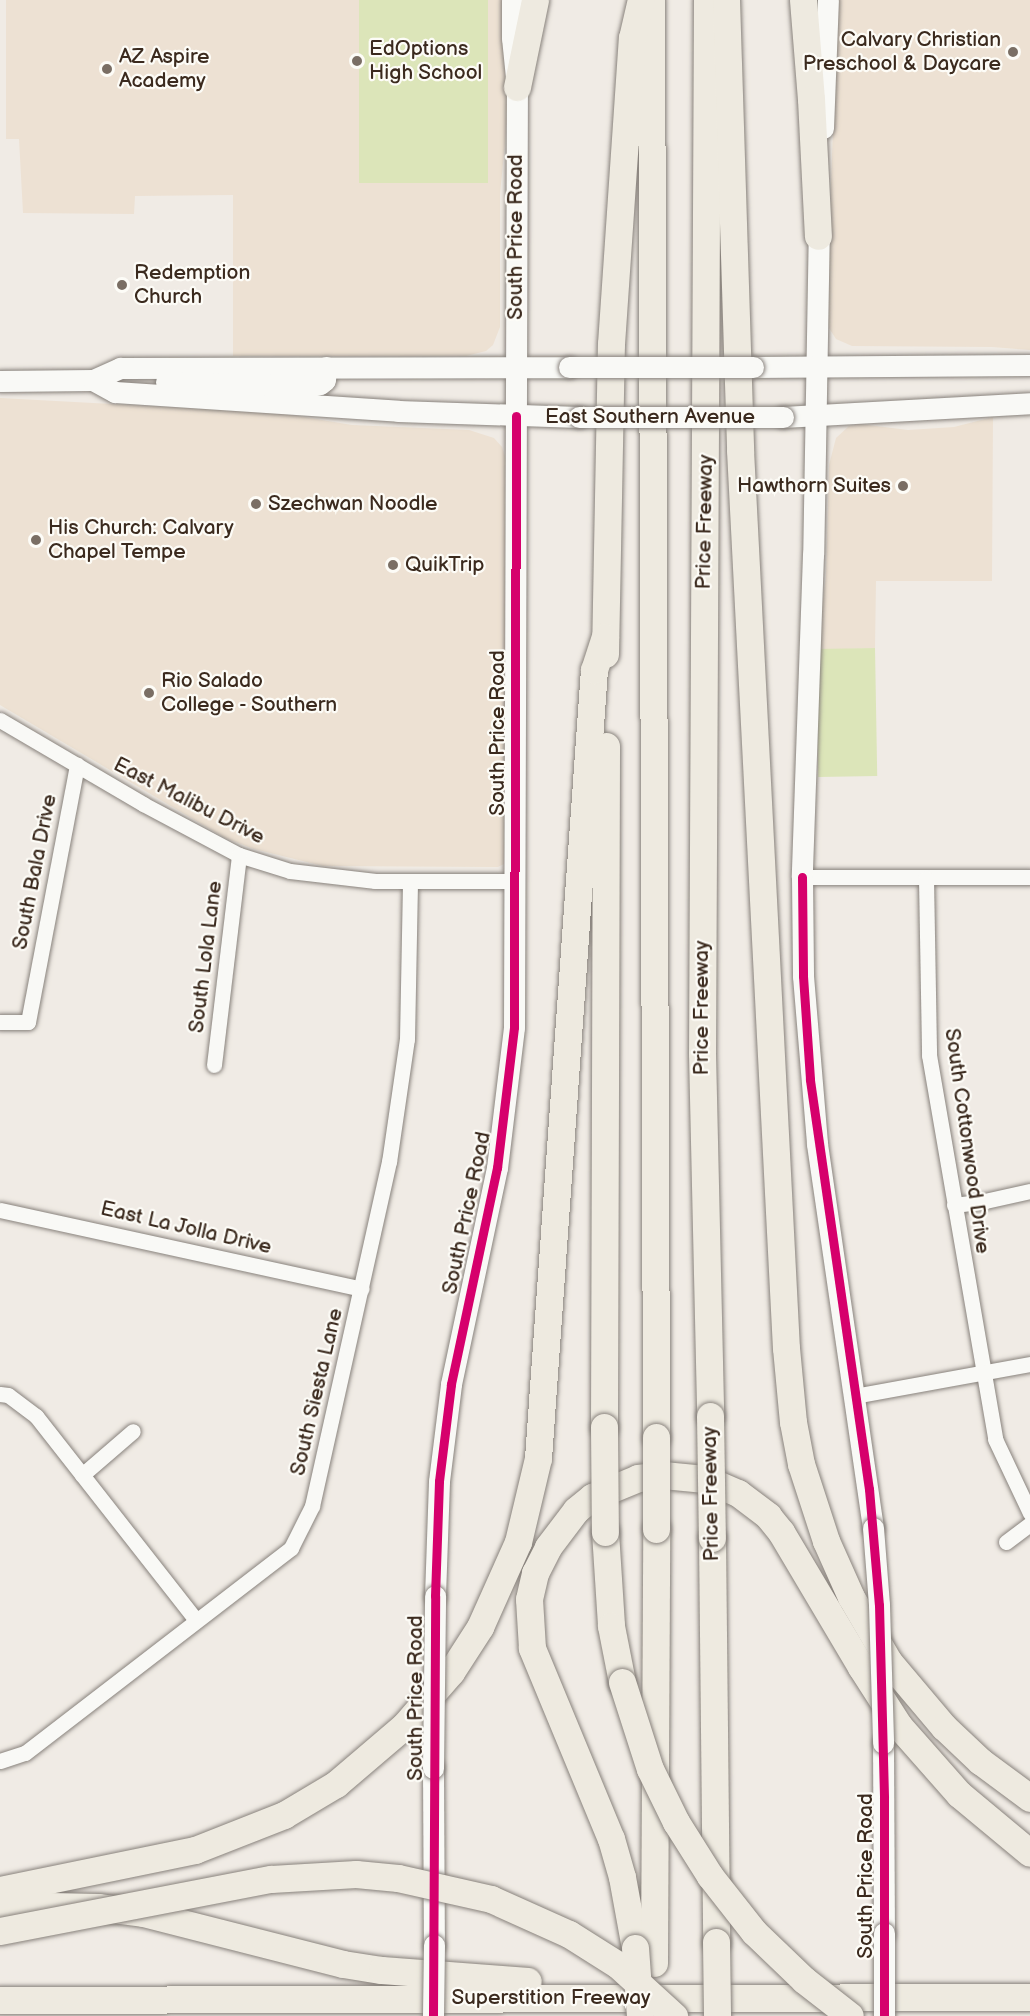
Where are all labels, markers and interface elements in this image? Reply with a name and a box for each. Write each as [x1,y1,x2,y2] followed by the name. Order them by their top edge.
[803,27,1001,77] place label: Calvary Christian Preschool & Daycare
[369,36,483,86] place label: EdOptions High School
[119,44,210,94] place label: AZ Aspire Academy
[1006,45,1020,59] marker: Calvary Christian Preschool & Daycare
[350,54,364,68] marker: EdOptions High School
[100,62,114,76] marker: AZ Aspire Academy
[503,154,529,320] street label: South Price Road
[134,260,250,310] place label: Redemption Church
[115,278,129,292] marker: Redemption Church
[545,404,755,430] street label: East Southern Avenue
[691,454,719,590] street label: Price Freeway
[736,473,891,499] place label: Hawthorn Suites
[896,479,910,493] marker: Hawthorn Suites
[268,491,438,517] place label: Szechwan Noodle
[249,497,263,511] marker: Szechwan Noodle
[48,515,234,565] place label: His Church: Calvary Chapel Tempe
[29,533,43,547] marker: His Church: Calvary Chapel Tempe
[405,552,484,578] place label: QuikTrip
[386,558,400,572] marker: QuikTrip
[485,650,511,816] street label: South Price Road
[161,668,339,718] place label: Rio Salado College - Southern
[142,686,156,700] marker: Rio Salado College - Southern
[109,752,269,850] street label: East Malibu Drive
[8,792,62,952] street label: South Bala Drive
[184,880,228,1034] street label: South Lola Lane
[689,941,715,1075] street label: Price Freeway
[939,1027,995,1255] street label: South Cottonwood Drive
[437,1129,497,1297] street label: South Price Road
[97,1196,275,1260] street label: East La Jolla Drive
[285,1306,349,1478] street label: South Siesta Lane
[697,1426,725,1562] street label: Price Freeway
[403,1615,429,1781] street label: South Price Road
[853,1793,879,1959] street label: South Price Road
[451,1985,651,2011] street label: Superstition Freeway

